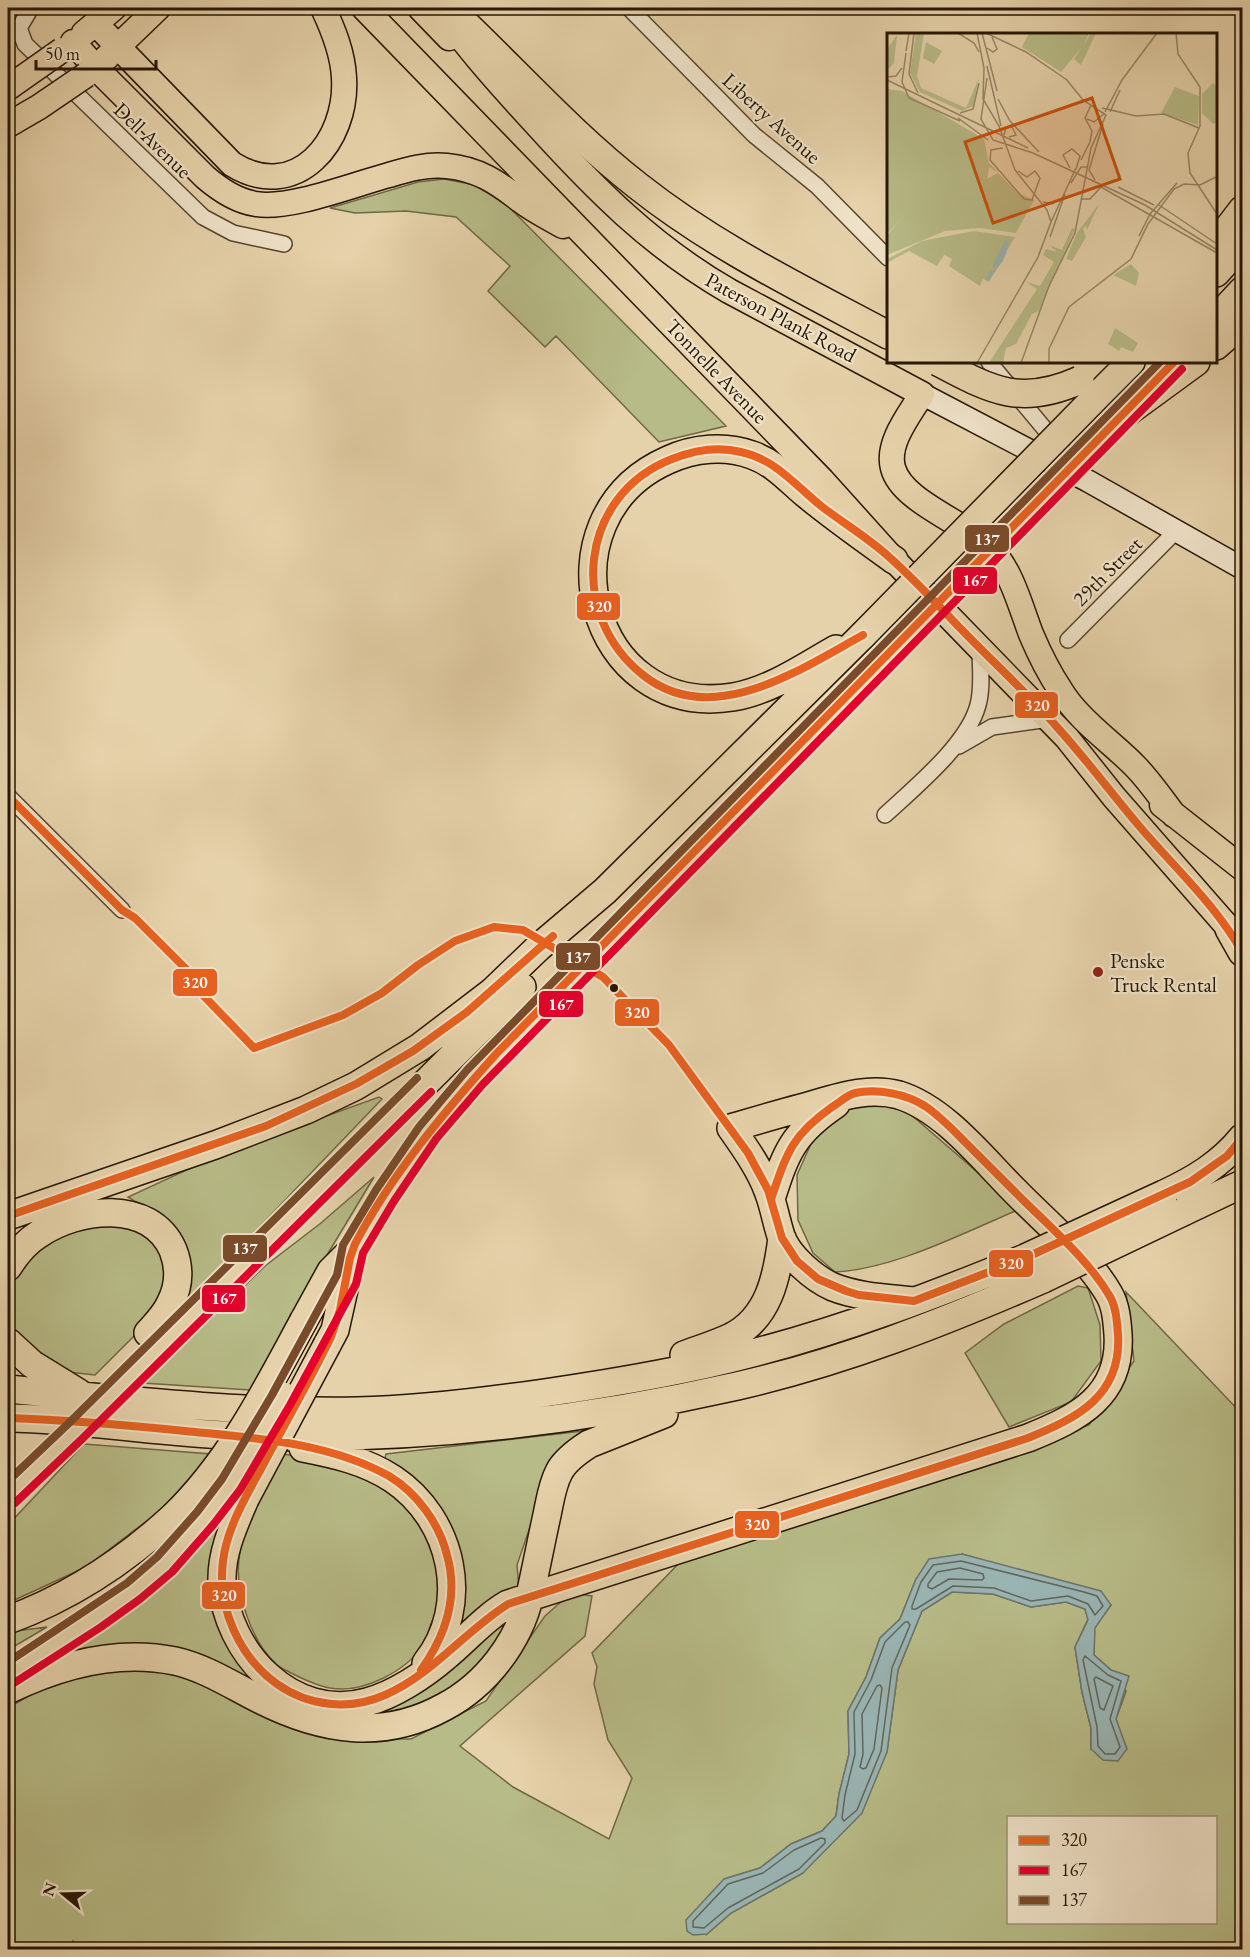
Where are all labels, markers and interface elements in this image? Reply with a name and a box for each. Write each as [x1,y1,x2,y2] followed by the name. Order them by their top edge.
[36,33,156,71] scale bar
[887,33,1217,363] inset map
[45,42,80,65] text: 50 m
[717,67,827,169] street label: Liberty Avenue
[108,96,198,184] street label: Dell Avenue
[701,266,862,368] street label: Paterson Plank Road
[660,313,774,429] street label: Tonnelle Avenue
[964,524,1010,553] line badge: 137
[974,529,1000,550] text: 137
[1066,530,1148,612] street label: 29th Street
[952,566,998,595] line badge: 167
[962,570,988,591] text: 167
[576,592,621,621] line badge: 320
[586,596,612,617] text: 320
[1014,691,1059,719] line badge: 320
[1024,695,1050,716] text: 320
[555,942,601,971] line badge: 137
[565,947,591,968] text: 137
[1110,947,1217,998] place label: Penske Truck Rental
[1091,965,1105,979] marker: Penske Truck Rental
[172,968,218,997] line badge: 320
[182,972,208,993] text: 320
[608,982,620,994] unlabelled marker
[538,990,584,1018] line badge: 167
[548,994,574,1015] text: 167
[614,998,660,1027] line badge: 320
[624,1002,650,1023] text: 320
[222,1234,268,1263] line badge: 137
[232,1238,258,1259] text: 137
[988,1249,1034,1278] line badge: 320
[998,1253,1024,1274] text: 320
[201,1284,246,1313] line badge: 167
[211,1288,237,1309] text: 167
[734,1510,780,1539] line badge: 320
[744,1514,770,1535] text: 320
[201,1581,246,1610] line badge: 320
[211,1585,237,1606] text: 320
[1007,1816,1217,1924] legend
[1061,1828,1087,1851] text: 320
[1061,1858,1087,1881] text: 167
[33,1864,93,1924] north arrow
[37,1880,61,1899] text: N
[1061,1888,1087,1911] text: 137

